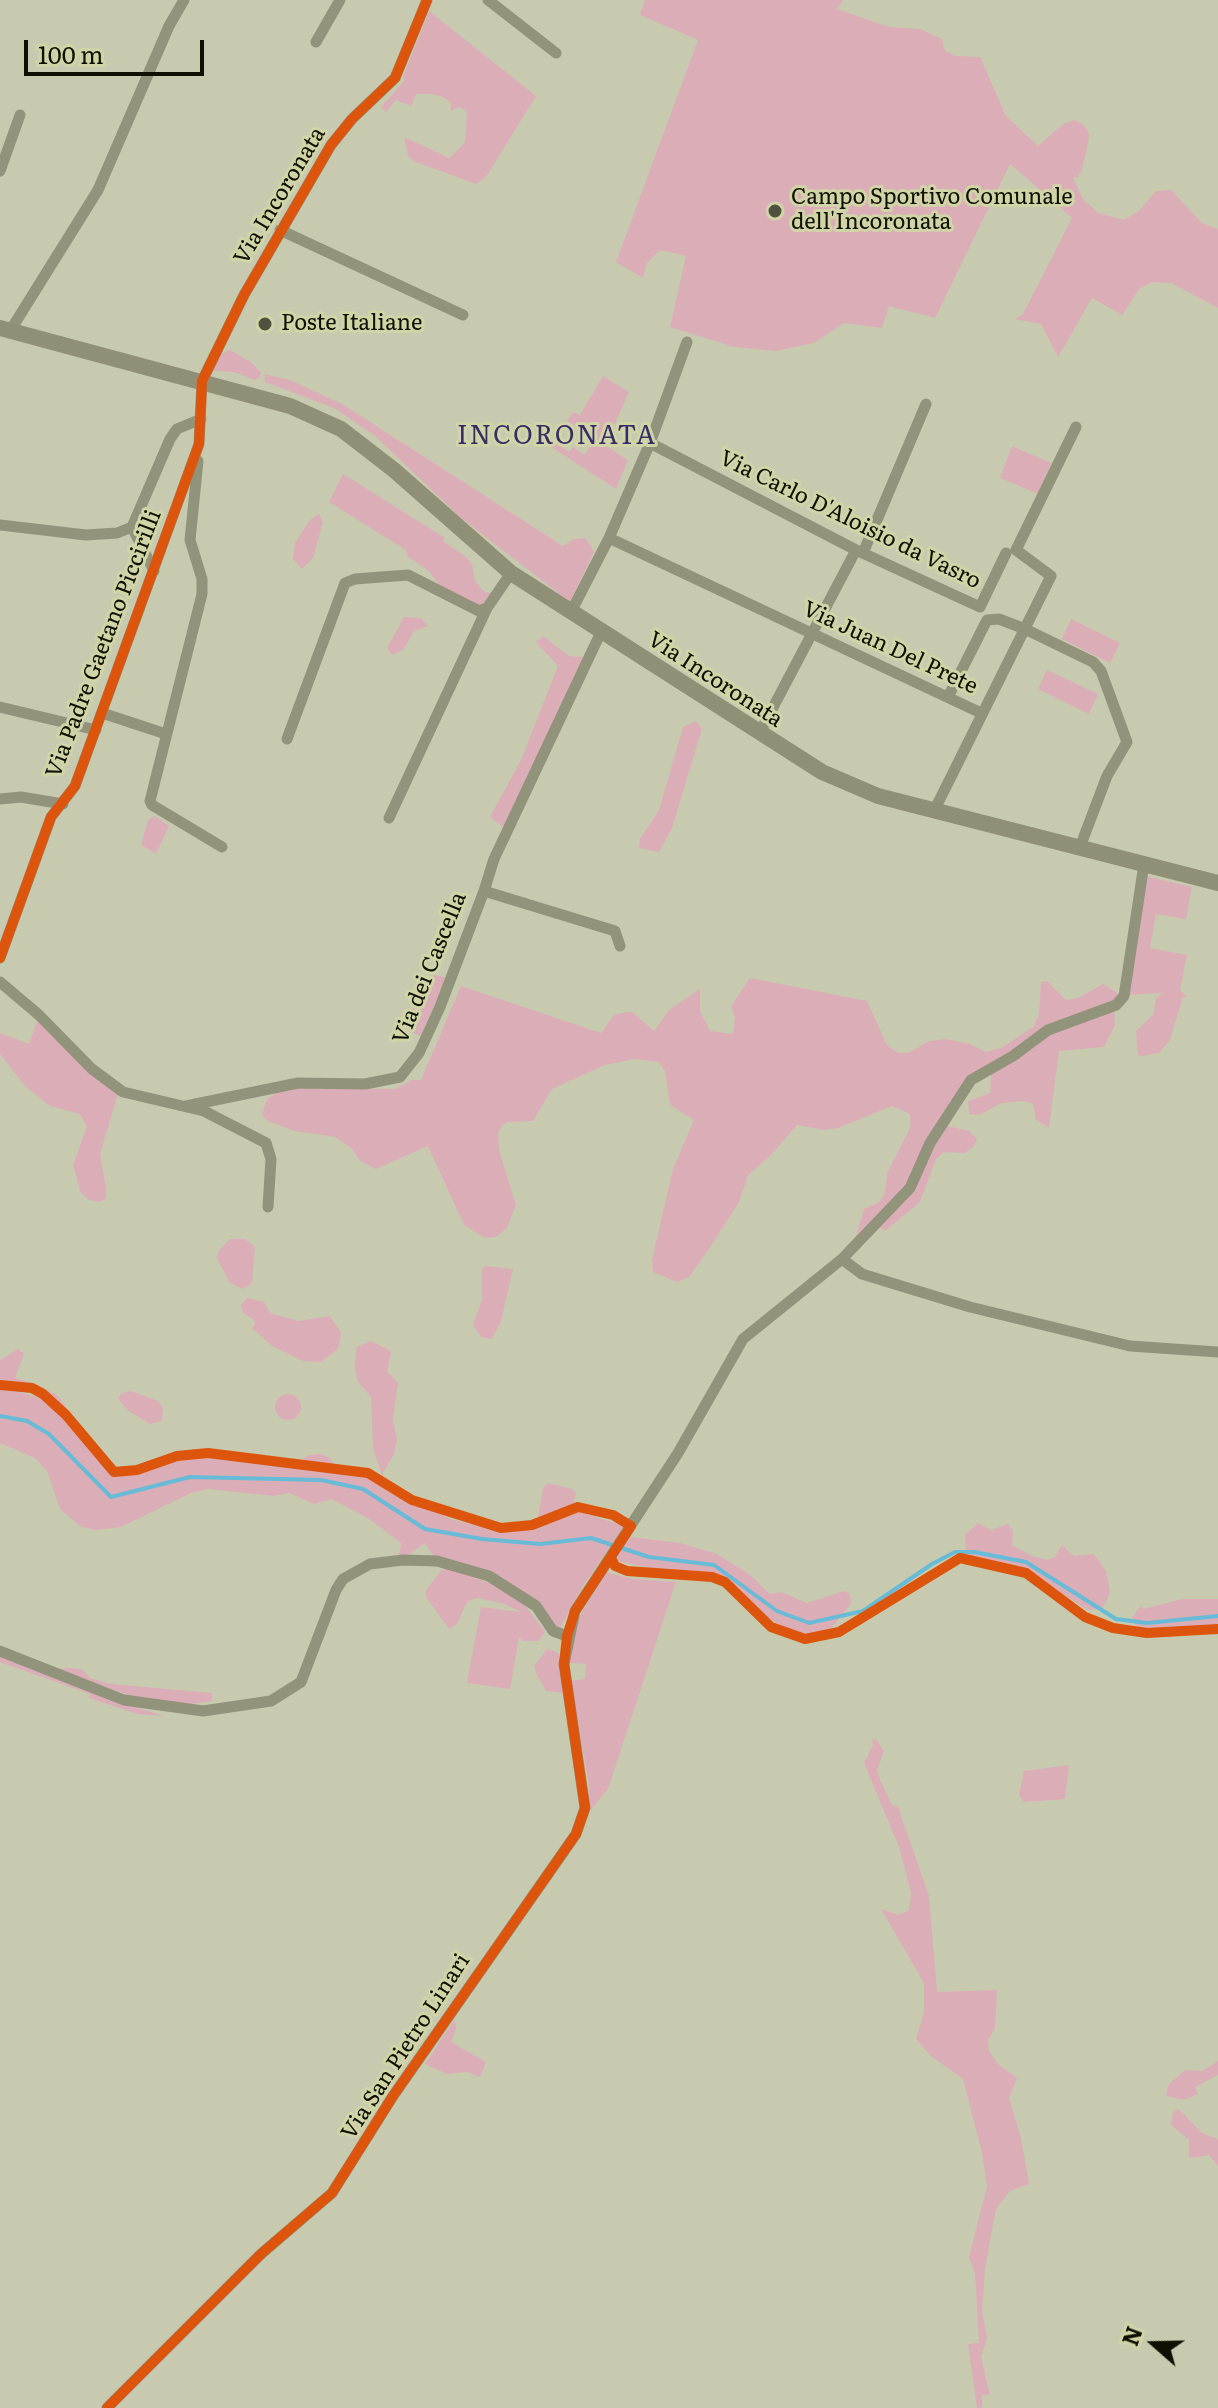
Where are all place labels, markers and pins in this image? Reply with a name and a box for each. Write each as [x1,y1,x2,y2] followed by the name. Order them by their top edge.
[791,185,1073,236] place label: Campo Sportivo Comunale dell'Incoronata
[766,202,784,220] marker: Campo Sportivo Comunale dell'Incoronata
[281,311,422,337] place label: Poste Italiane
[256,315,274,333] marker: Poste Italiane

